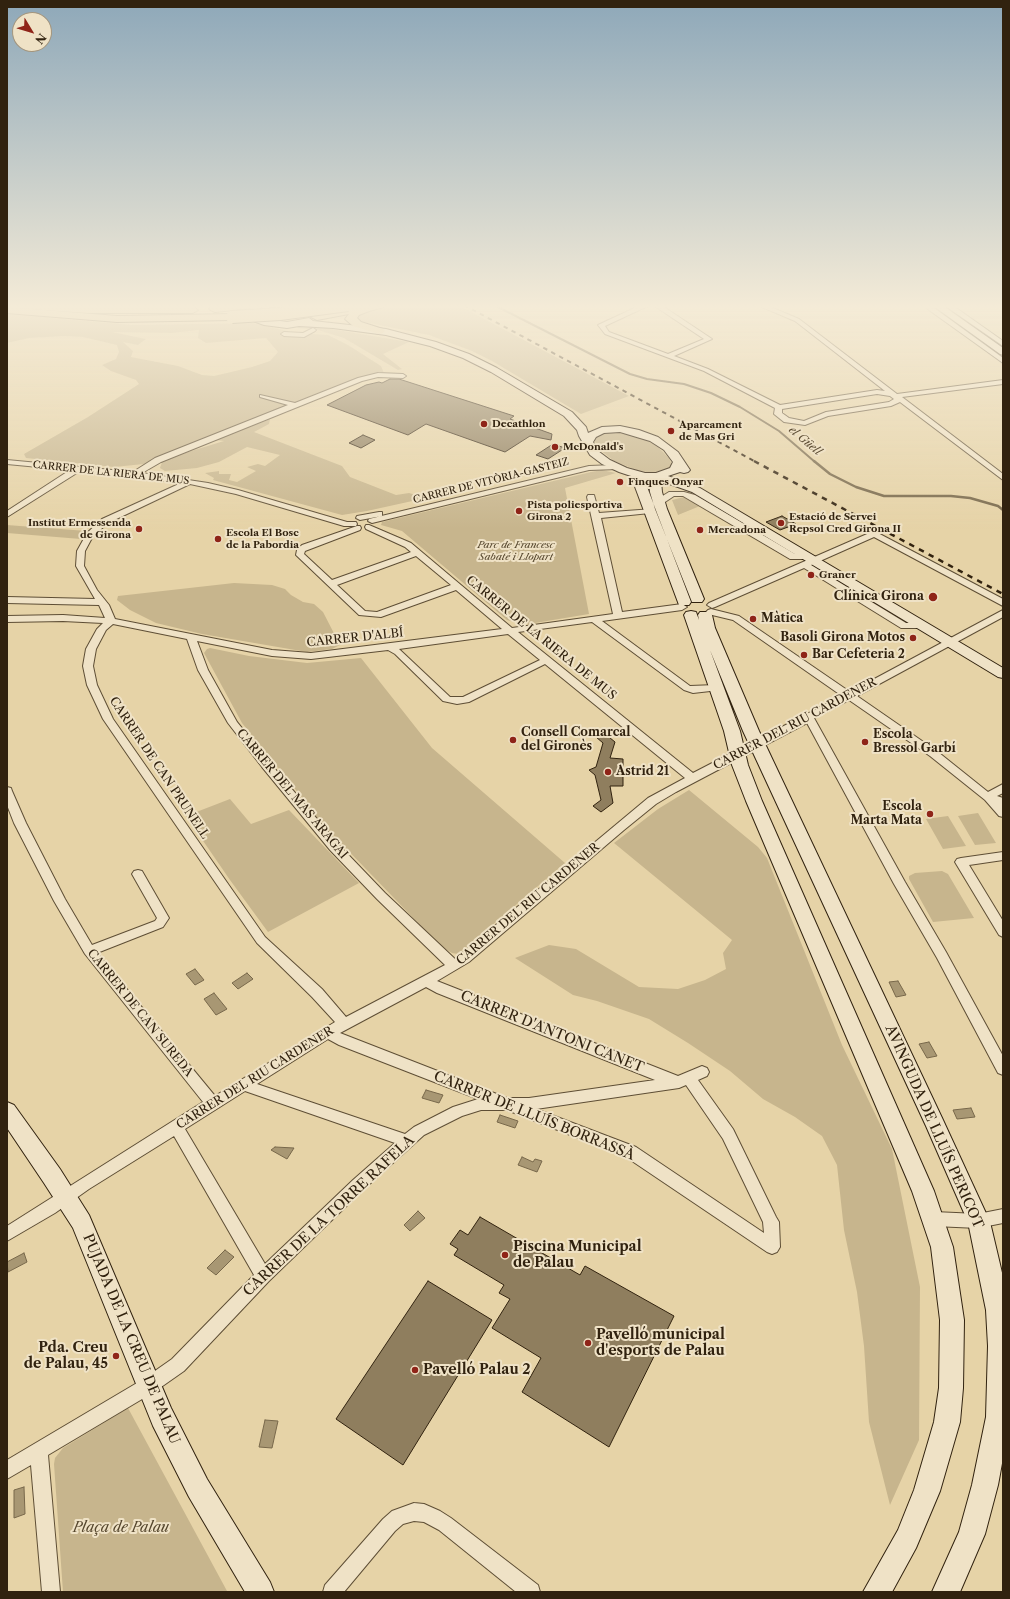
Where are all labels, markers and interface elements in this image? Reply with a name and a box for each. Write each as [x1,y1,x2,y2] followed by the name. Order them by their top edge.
[12,12,52,52] north arrow
[32,31,49,47] text: N
[492,418,546,430] place label: Decathlon
[479,419,489,429] marker: Decathlon
[679,419,742,442] place label: Aparcament de Mas Gri
[786,424,824,458] water label: el Güell
[666,426,676,436] marker: Aparcament de Mas Gri
[563,441,623,453] place label: McDonald's
[550,442,560,452] marker: McDonald's
[412,456,570,506] street label: CARRER DE VITÒRIA-GASTEIZ
[32,459,190,487] street label: CARRER DE LA RIERA DE MUS
[628,476,703,488] place label: Finques Onyar
[615,477,625,487] marker: Finques Onyar
[527,499,622,522] place label: Pista poliesportiva Girona 2
[514,506,524,516] marker: Pista poliesportiva Girona 2
[789,511,901,534] place label: Estació de Servei Repsol Cred Girona II
[28,517,131,540] place label: Institut Ermessenda de Girona
[776,518,786,528] marker: Estació de Servei Repsol Cred Girona II
[134,524,144,534] marker: Institut Ermessenda de Girona
[708,524,766,536] place label: Mercadona
[695,525,705,535] marker: Mercadona
[226,527,299,550] place label: Escola El Bosc de la Pabordia
[213,534,223,544] marker: Escola El Bosc de la Pabordia
[477,539,555,562] park label: Parc de Francesc Sabaté i Llopart
[819,569,856,581] place label: Graner
[806,570,816,580] marker: Graner
[463,573,619,703] street label: CARRER DE LA RIERA DE MUS
[834,590,924,604] place label: Clínica Girona
[927,591,939,603] marker: Clínica Girona
[761,612,803,626] place label: Màtica
[748,614,758,624] marker: Màtica
[306,626,404,650] street label: CARRER D'ALBÍ
[780,631,905,645] place label: Basoli Girona Motos
[908,633,918,643] marker: Basoli Girona Motos
[812,648,905,662] place label: Bar Cefeteria 2
[799,650,809,660] marker: Bar Cefeteria 2
[711,675,879,773] street label: CARRER DEL RIU CARDENER
[106,694,212,842] street label: CARRER DE CAN PRUNELL
[233,726,351,862] street label: CARRER DEL MAS ARAGAI
[521,726,630,754] place label: Consell Comarcal del Gironès
[873,728,956,756] place label: Escola Bressol Garbí
[508,735,518,745] marker: Consell Comarcal del Gironès
[860,737,870,747] marker: Escola Bressol Garbí
[616,765,669,779] place label: Astrid 21
[603,767,613,777] marker: Astrid 21
[850,800,922,828] place label: Escola Marta Mata
[925,809,935,819] marker: Escola Marta Mata
[454,840,602,968] street label: CARRER DEL RIU CARDENER
[84,946,196,1080] street label: CARRER DE CAN SUREDA
[458,987,646,1077] street label: CARRER D'ANTONI CANET
[881,1023,987,1231] street label: AVINGUDA DE LLUÍS PERICOT
[174,1024,336,1132] street label: CARRER DEL RIU CARDENER
[431,1068,637,1164] street label: CARRER DE LLUÍS BORRASSÀ
[240,1132,418,1300] street label: CARRER DE LA TORRE RAFELA
[79,1231,183,1447] street label: PUJADA DE LA CREU DE PALAU
[513,1239,642,1272] place label: Piscina Municipal de Palau
[500,1250,510,1260] marker: Piscina Municipal de Palau
[596,1327,725,1360] place label: Pavelló municipal d'esports de Palau
[583,1338,593,1348] marker: Pavelló municipal d'esports de Palau
[24,1340,108,1372] place label: Pda. Creu de Palau, 45
[111,1351,121,1361] marker: Pda. Creu de Palau, 45
[423,1362,530,1378] place label: Pavelló Palau 2
[410,1365,420,1375] marker: Pavelló Palau 2
[73,1520,169,1536] park label: Plaça de Palau

